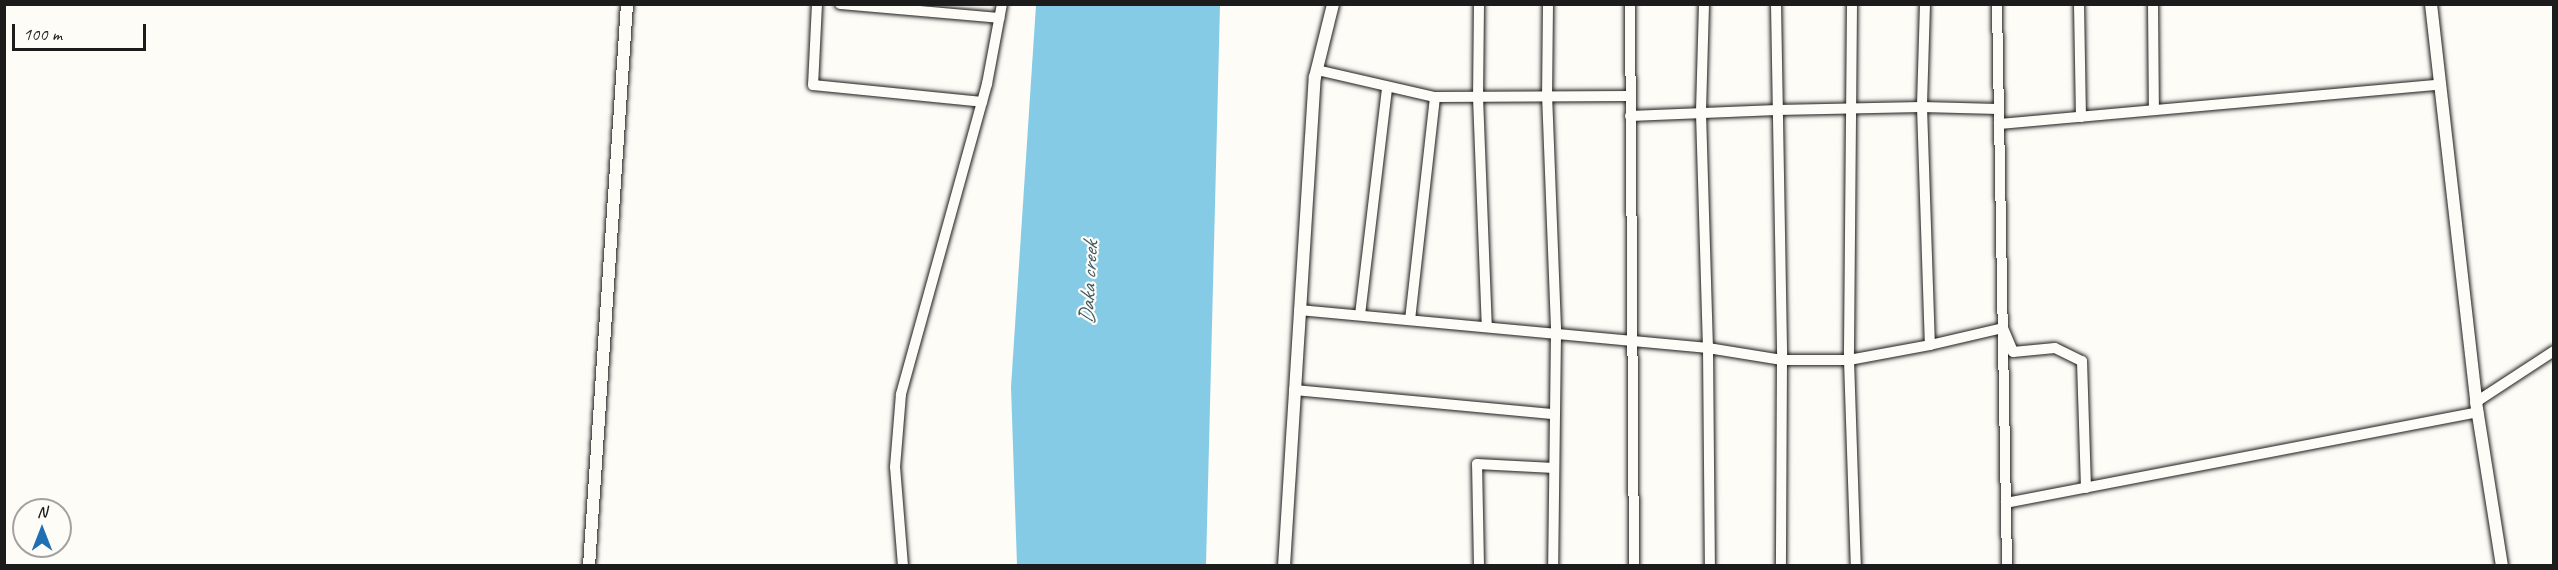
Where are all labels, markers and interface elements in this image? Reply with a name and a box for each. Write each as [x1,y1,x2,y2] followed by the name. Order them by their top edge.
[15,12,148,50] scale bar
[23,23,62,45] text: 100 m
[1074,241,1104,325] water label: Daka creek
[12,498,72,558] north arrow
[37,502,47,522] text: N

